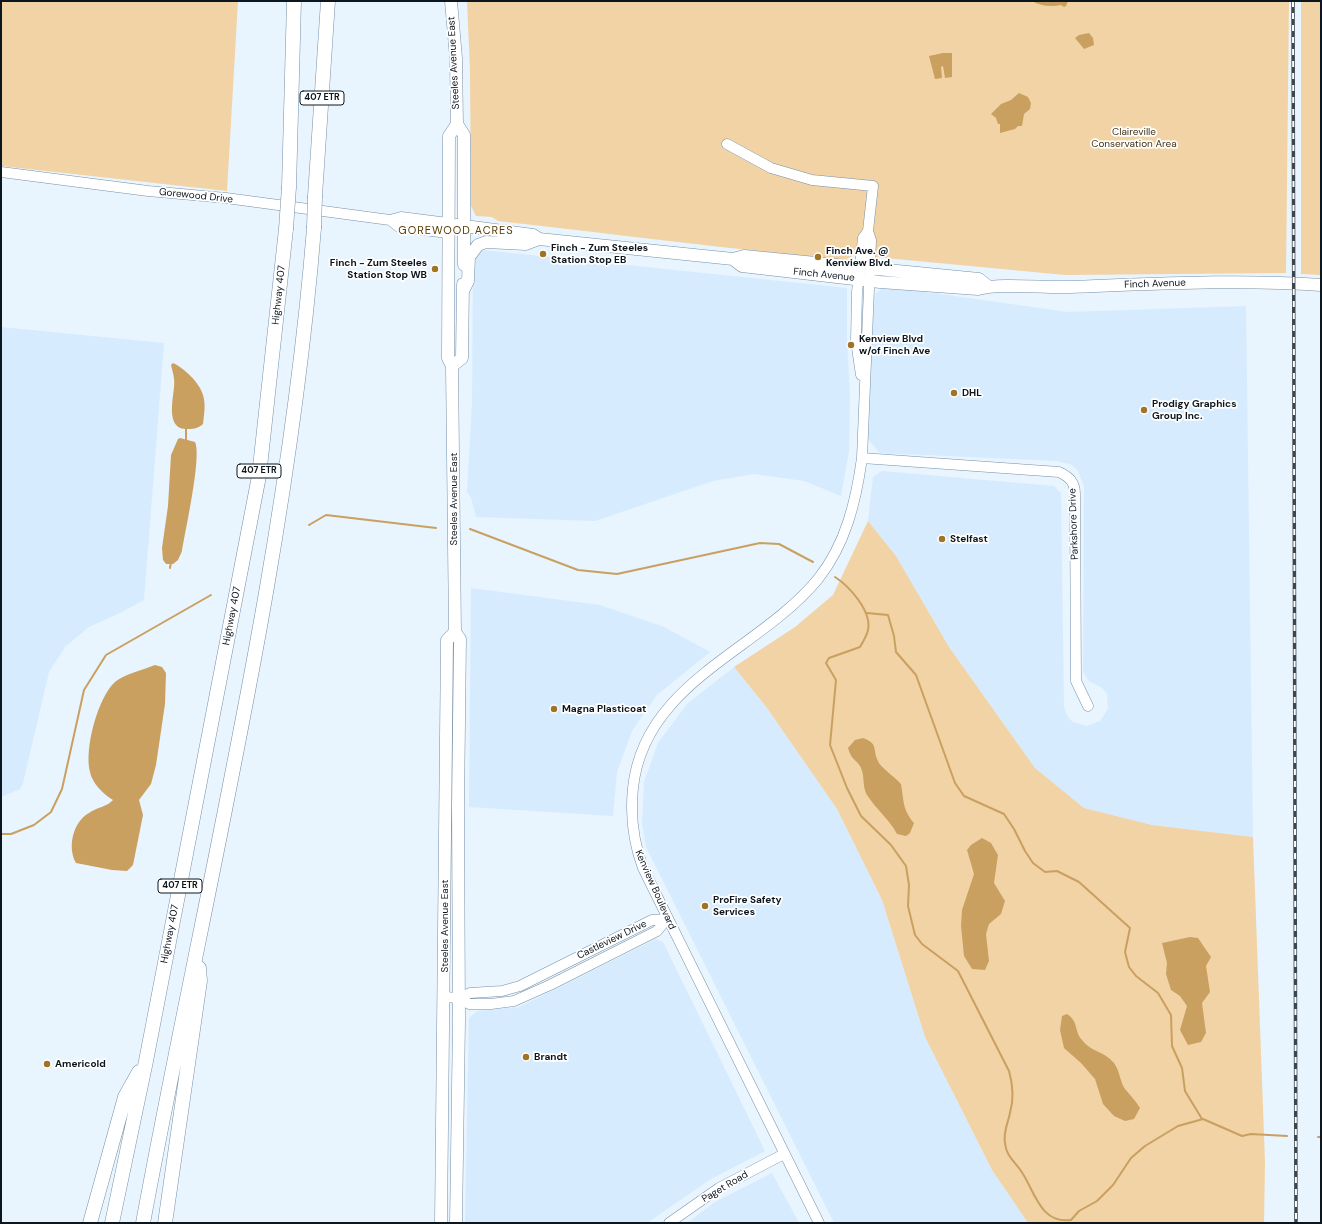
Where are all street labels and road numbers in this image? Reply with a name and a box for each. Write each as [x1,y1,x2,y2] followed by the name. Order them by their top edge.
[446,16,462,110] street label: Steeles Avenue East
[300,91,344,105] road number: 407 ETR
[158,186,234,206] street label: Gorewood Drive
[270,265,288,325] street label: Highway 407
[793,266,855,284] street label: Finch Avenue
[1124,277,1186,291] street label: Finch Avenue
[448,453,460,545] street label: Steeles Avenue East
[237,464,281,478] road number: 407 ETR
[1067,488,1081,560] street label: Parkshore Drive
[220,586,244,646] street label: Highway 407
[632,848,678,932] street label: Kenview Boulevard
[158,879,202,893] road number: 407 ETR
[439,880,451,972] street label: Steeles Avenue East
[158,904,182,964] street label: Highway 407
[575,918,649,962] street label: Castleview Drive
[700,1169,750,1205] street label: Paget Road

